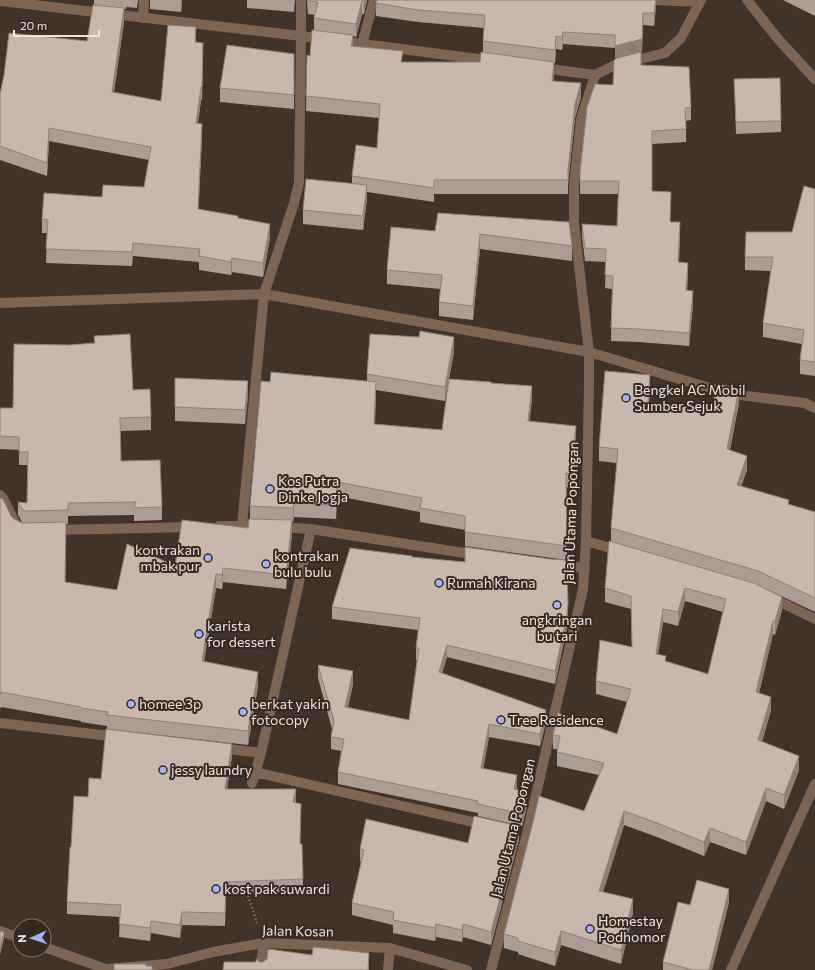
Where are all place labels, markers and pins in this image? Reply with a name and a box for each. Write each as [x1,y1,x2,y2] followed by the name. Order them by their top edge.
[634,381,746,414] place label: Bengkel AC Mobil Sumber Sejuk
[621,393,631,403] marker: Bengkel AC Mobil Sumber Sejuk
[278,472,348,505] place label: Kos Putra Dinke Jogja
[265,484,275,494] marker: Kos Putra Dinke Jogja
[135,541,200,574] place label: kontrakan mbak pur
[274,547,339,580] place label: kontrakan bulu bulu
[203,553,213,563] marker: kontrakan mbak pur
[261,559,271,569] marker: kontrakan bulu bulu
[447,574,535,591] place label: Rumah Kirana
[434,578,444,588] marker: Rumah Kirana
[552,600,562,610] marker: angkringan bu tari
[522,611,592,644] place label: angkringan bu tari
[207,617,276,650] place label: karista for dessert
[194,629,204,639] marker: karista for dessert
[139,695,201,712] place label: homee 3p
[251,695,329,728] place label: berkat yakin fotocopy
[126,699,136,709] marker: homee 3p
[238,707,248,717] marker: berkat yakin fotocopy
[509,711,604,728] place label: Tree Residence
[496,715,506,725] marker: Tree Residence
[171,761,252,778] place label: jessy laundry
[158,765,168,775] marker: jessy laundry
[224,880,330,897] place label: kost pak suwardi
[211,884,221,894] marker: kost pak suwardi
[598,912,666,945] place label: Homestay Podhomor
[585,924,595,934] marker: Homestay Podhomor

